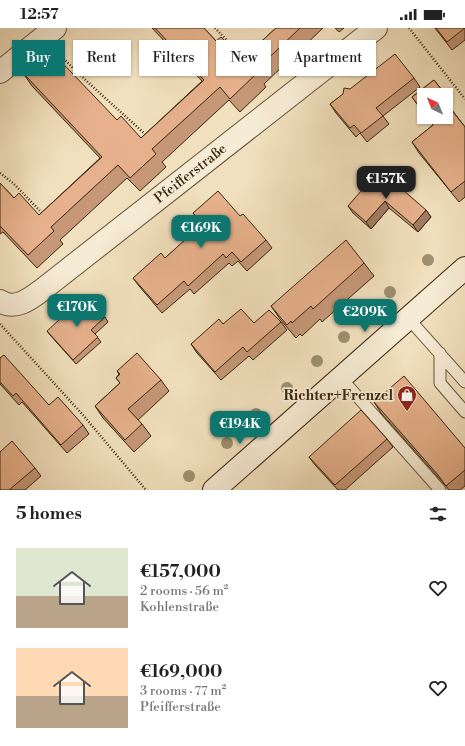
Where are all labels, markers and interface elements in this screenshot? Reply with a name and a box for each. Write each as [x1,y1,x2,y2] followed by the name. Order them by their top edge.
[20,5,59,24] text: 12:57
[12,40,65,76] chip: Buy
[73,40,131,76] chip: Rent
[139,40,208,76] chip: Filters
[216,40,271,76] chip: New
[279,40,376,76] chip: Apartment
[417,88,453,124] north arrow
[417,88,453,124] map controls
[151,140,230,208] street label: Pfeifferstraße
[358,166,414,200] pin: €157K
[366,171,406,187] text: €157K
[173,215,229,249] pin: €169K
[180,220,222,236] text: €169K
[49,294,105,328] pin: €170K
[56,299,98,315] text: €170K
[337,299,393,333] pin: €209K
[343,304,387,320] text: €209K
[396,384,418,412] shop icon: Richter+Frenzel
[283,387,393,405] place label: Richter+Frenzel
[212,411,268,445] pin: €194K
[219,416,261,432] text: €194K
[16,503,82,525] text: 5 homes
[427,503,449,525] icon: filters
[140,561,221,583] text: €157,000
[48,564,96,612] icon: home
[427,577,449,599] icon: heart
[140,583,228,599] text: 2 rooms · 56 m²
[140,599,219,615] text: Kohlenstraße
[140,661,222,683] text: €169,000
[48,664,96,712] icon: home
[427,677,449,699] icon: heart
[140,683,226,699] text: 3 rooms · 77 m²
[140,699,221,715] text: Pfeifferstraße

